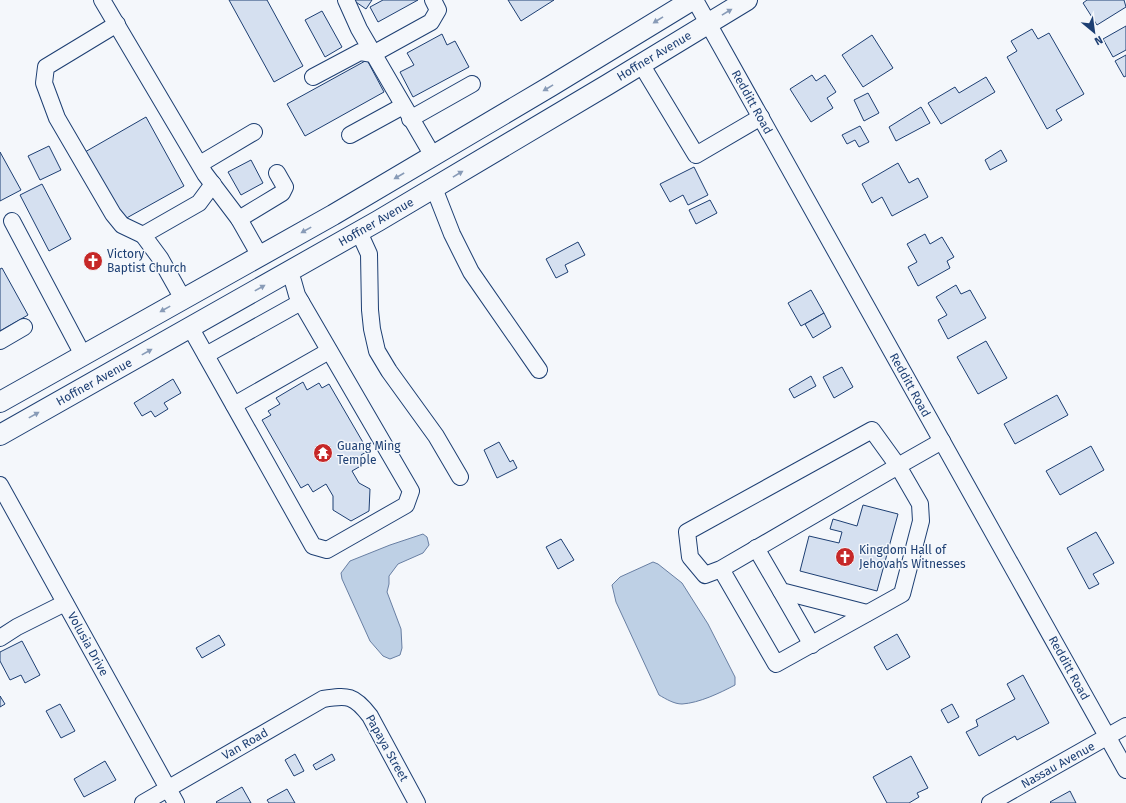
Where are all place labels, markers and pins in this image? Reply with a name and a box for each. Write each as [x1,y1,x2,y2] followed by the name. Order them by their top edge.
[107,247,186,275] place label: Victory Baptist Church
[82,250,104,272] church icon: Victory Baptist Church
[337,439,401,467] place label: Guang Ming Temple
[312,442,334,464] temple icon: Guang Ming Temple
[859,543,966,571] place label: Kingdom Hall of Jehovahs Witnesses
[834,546,856,568] church icon: Kingdom Hall of Jehovahs Witnesses

